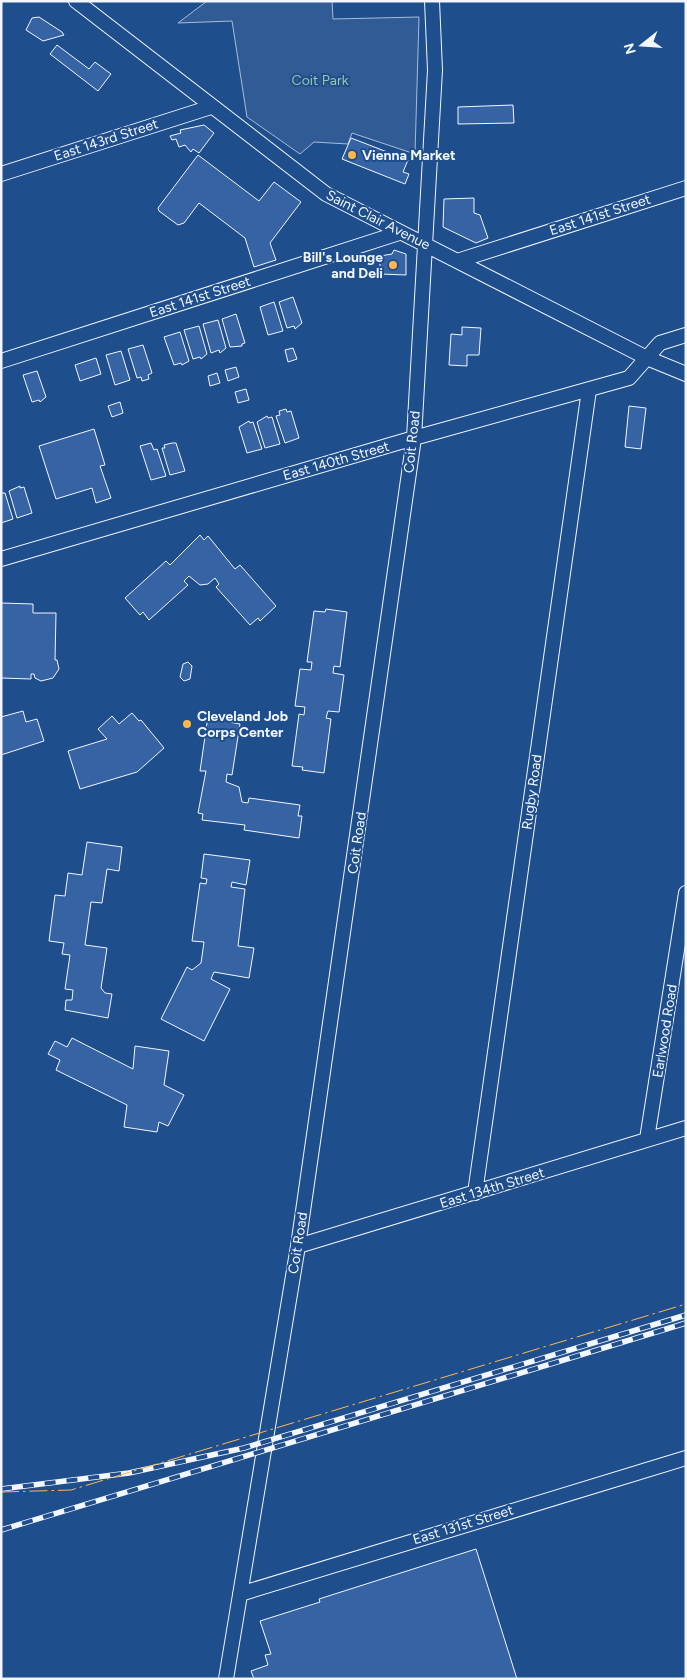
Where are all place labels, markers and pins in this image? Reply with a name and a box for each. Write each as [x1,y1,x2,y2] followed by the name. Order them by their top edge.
[362,147,456,164] place label: Vienna Market
[346,149,358,161] marker: Vienna Market
[303,249,383,282] place label: Bill's Lounge and Deli
[387,259,399,271] marker: Bill's Lounge and Deli
[197,708,288,741] place label: Cleveland Job Corps Center
[181,718,193,730] marker: Cleveland Job Corps Center

